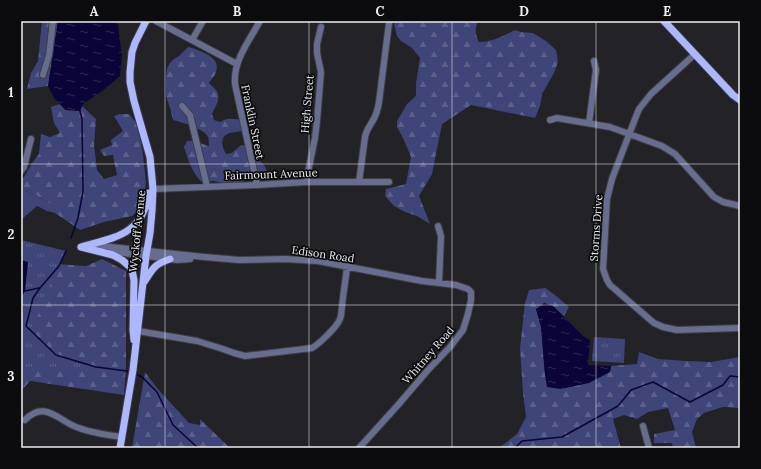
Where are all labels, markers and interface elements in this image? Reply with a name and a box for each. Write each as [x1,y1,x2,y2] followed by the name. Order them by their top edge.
[90,3,99,20] text: A
[233,3,242,20] text: B
[376,3,385,20] text: C
[519,3,529,20] text: D
[663,3,671,20] text: E
[297,73,317,134] street label: High Street
[8,84,14,101] text: 1
[238,84,268,161] street label: Franklin Street
[224,165,318,183] street label: Fairmount Avenue
[126,189,148,273] street label: Wyckoff Avenue
[587,194,605,262] street label: Storms Drive
[8,226,15,243] text: 2
[291,243,356,265] street label: Edison Road
[399,323,457,387] street label: Whitney Road
[7,368,15,385] text: 3

